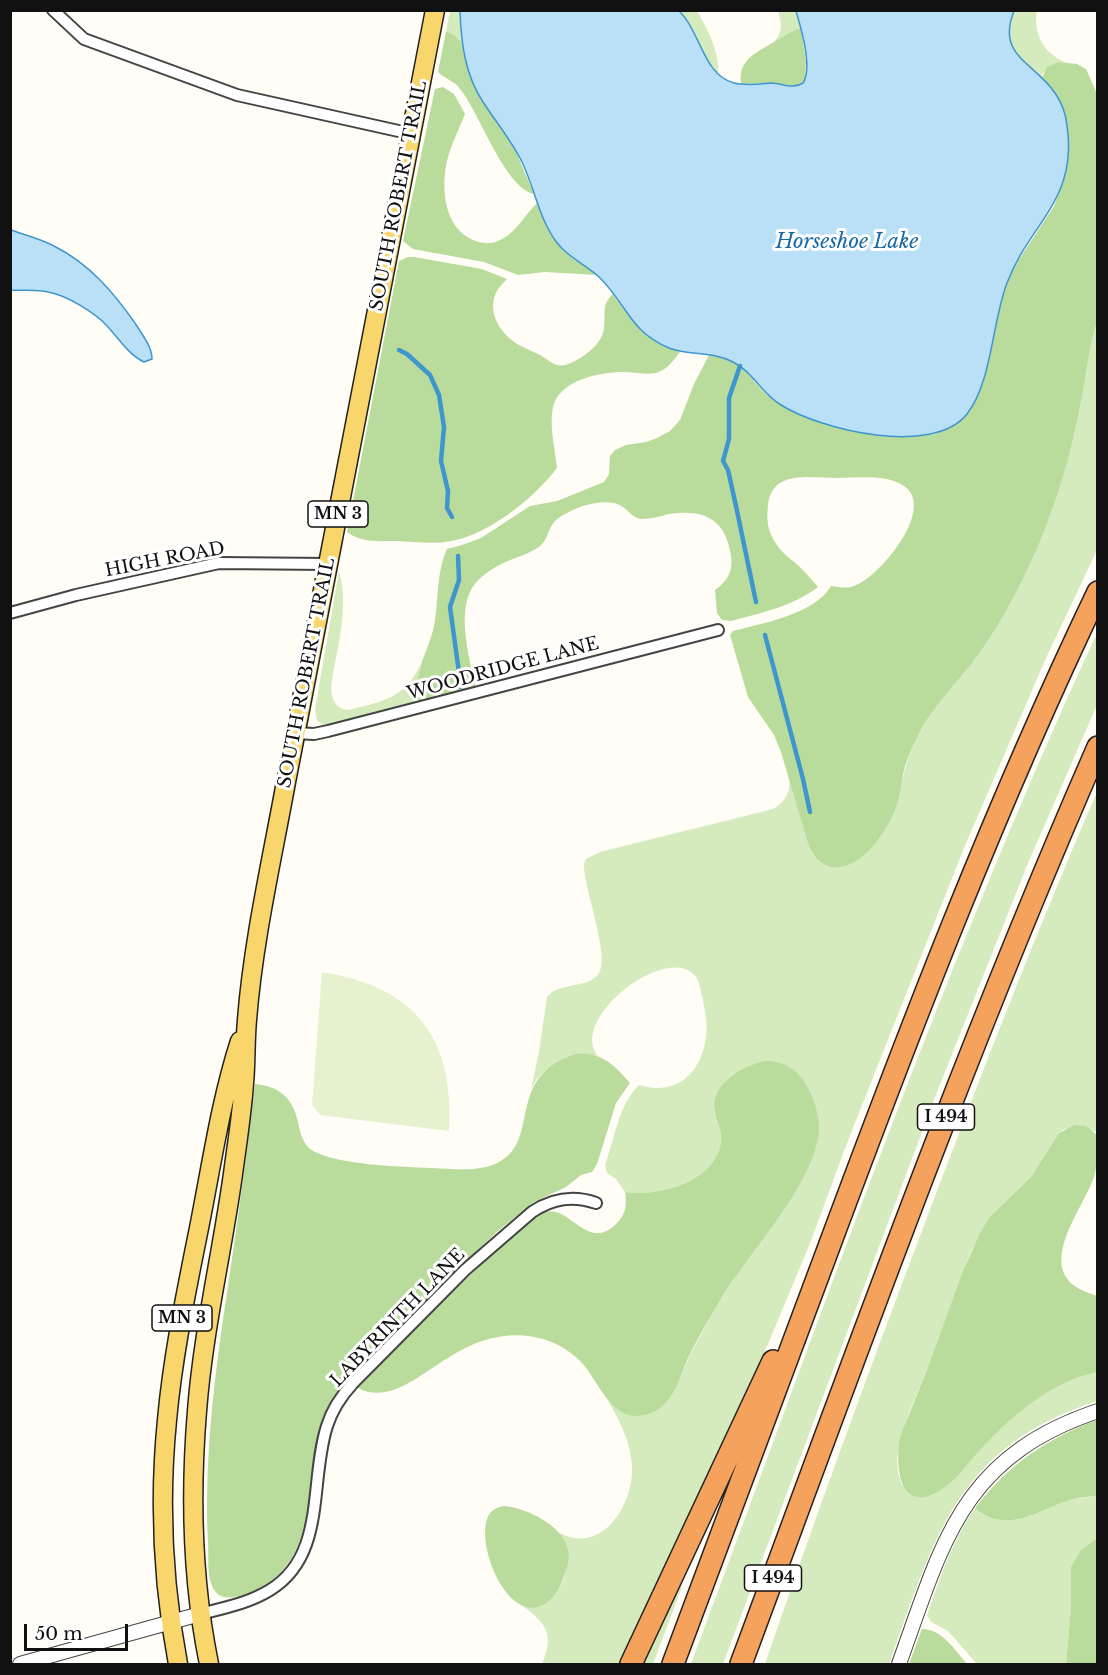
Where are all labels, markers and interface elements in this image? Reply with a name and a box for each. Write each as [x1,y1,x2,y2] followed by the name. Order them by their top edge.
[366,79,432,313] street label: SOUTH ROBERT TRAIL
[776,230,918,254] water label: Horseshoe Lake
[308,501,368,527] road number: MN 3
[103,538,227,582] street label: HIGH ROAD
[274,556,340,790] street label: SOUTH ROBERT TRAIL
[405,633,601,705] street label: WOODRIDGE LANE
[918,1104,974,1130] road number: I 494
[326,1244,470,1392] street label: LABYRINTH LANE
[152,1305,212,1331] road number: MN 3
[744,1565,802,1591] road number: I 494
[27,1612,130,1650] scale bar
[35,1623,83,1645] text: 50 m

